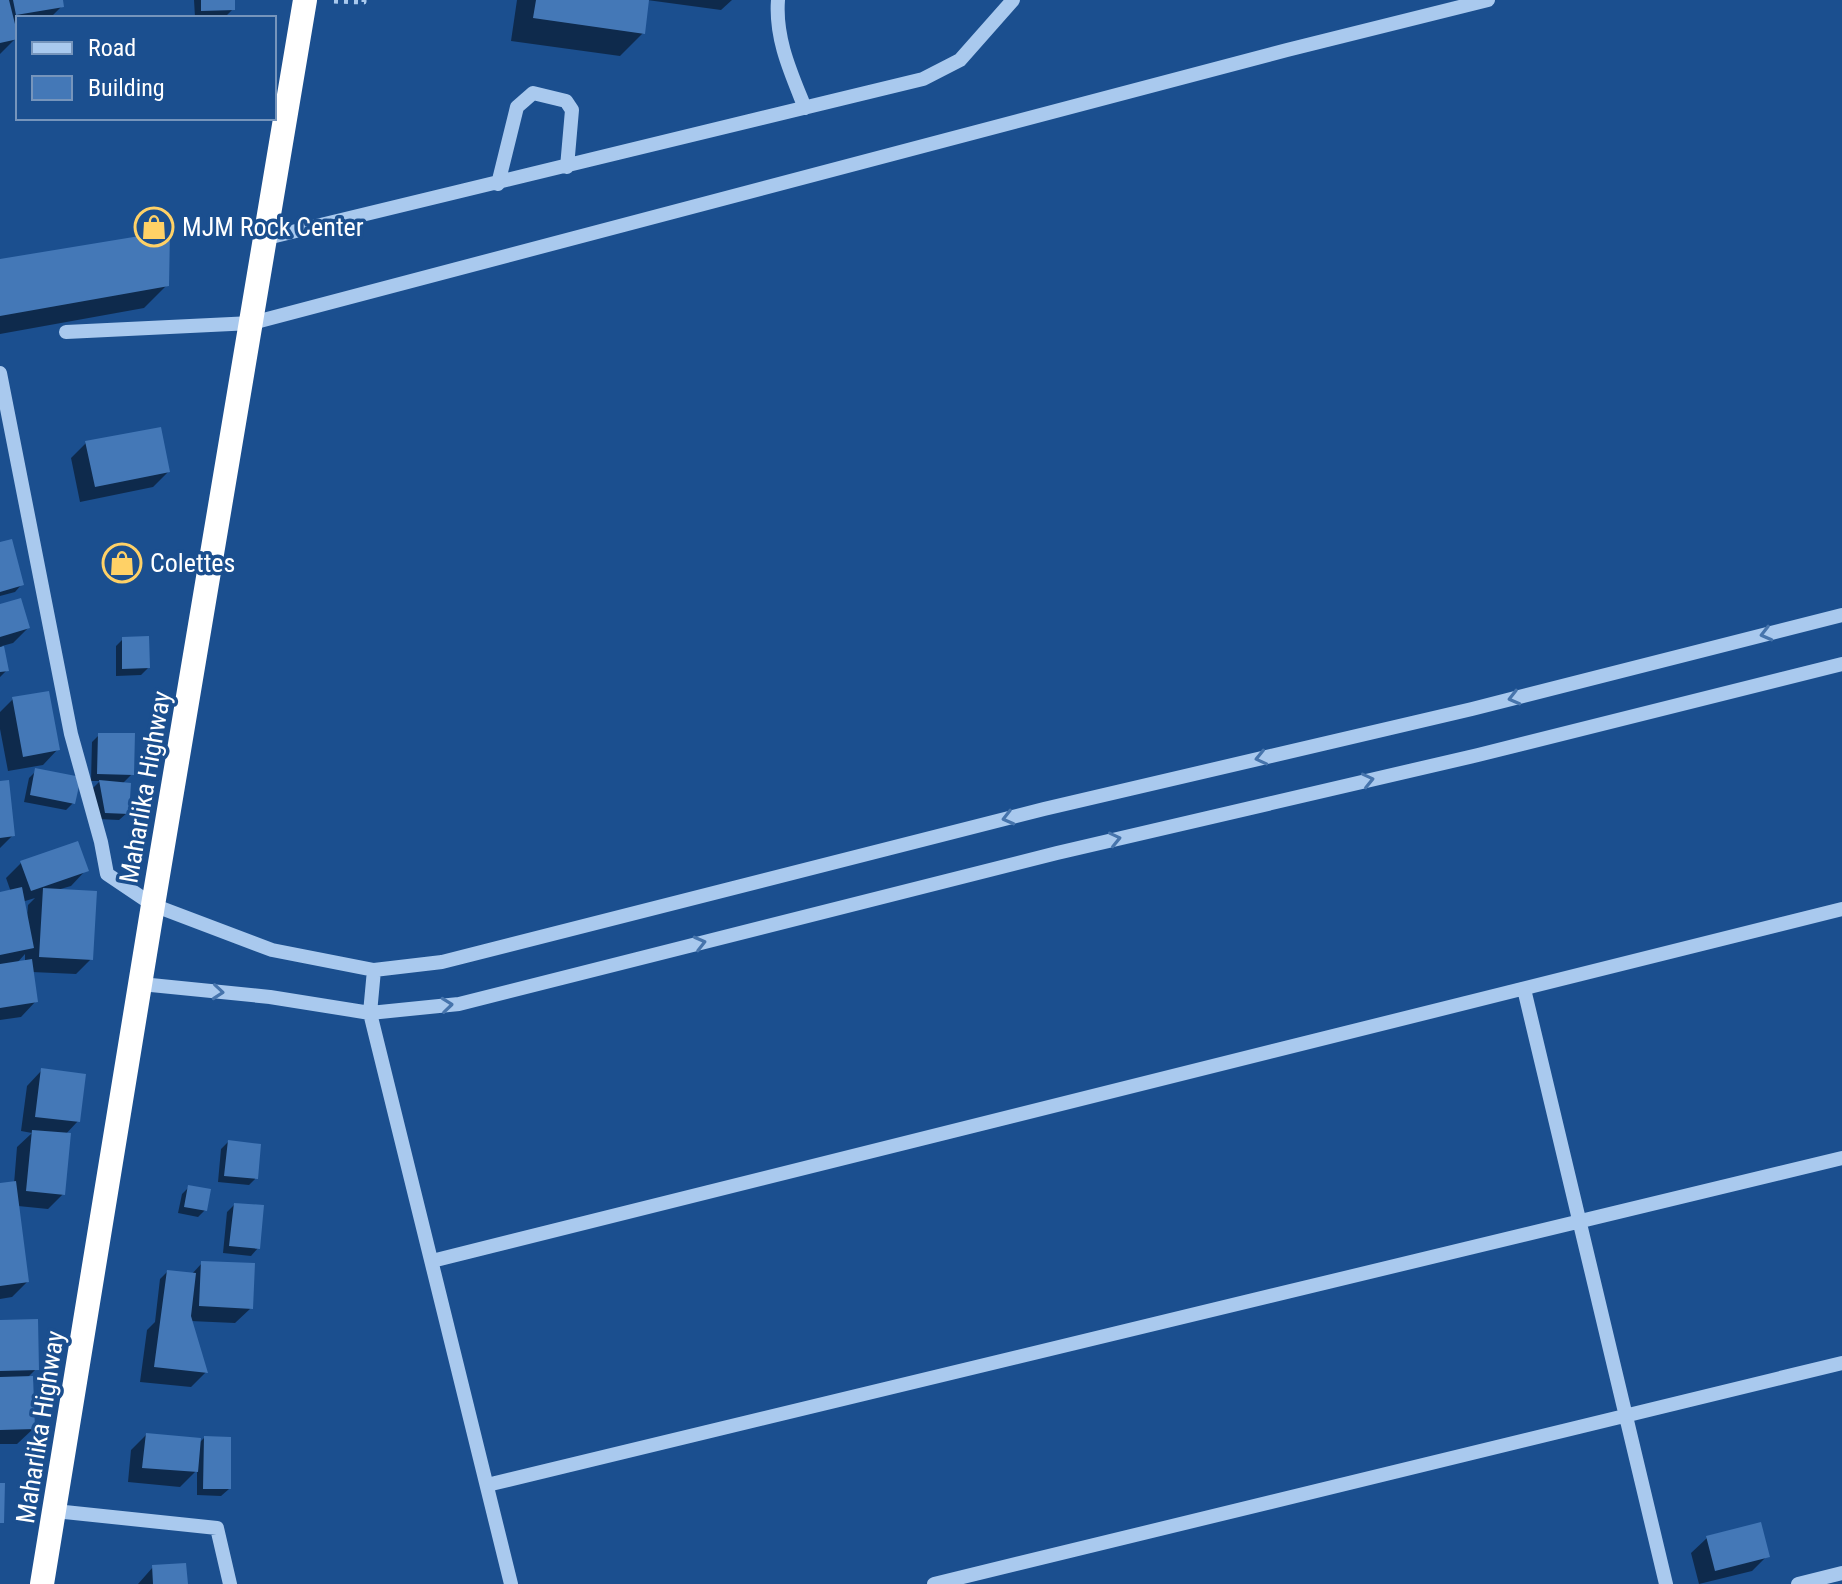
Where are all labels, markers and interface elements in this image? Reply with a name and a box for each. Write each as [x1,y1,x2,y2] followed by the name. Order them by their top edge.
[16,16,276,120] legend
[88,34,136,62] text: Road
[88,74,165,102] text: Building
[133,206,175,248] shop icon: MJM Rock Center
[182,212,364,242] place label: MJM Rock Center
[101,542,143,584] shop icon: Colettes
[150,548,235,578] place label: Colettes
[1760,625,1774,642] one-way arrow
[113,688,177,885] street label: Maharlika Highway
[1508,689,1522,706] one-way arrow
[1255,749,1269,766] one-way arrow
[1361,772,1374,789] one-way arrow
[1002,809,1016,826] one-way arrow
[1108,831,1121,848] one-way arrow
[692,936,706,953] one-way arrow
[212,983,225,1000] one-way arrow
[441,997,454,1014] one-way arrow
[10,1328,70,1525] street label: Maharlika Highway

